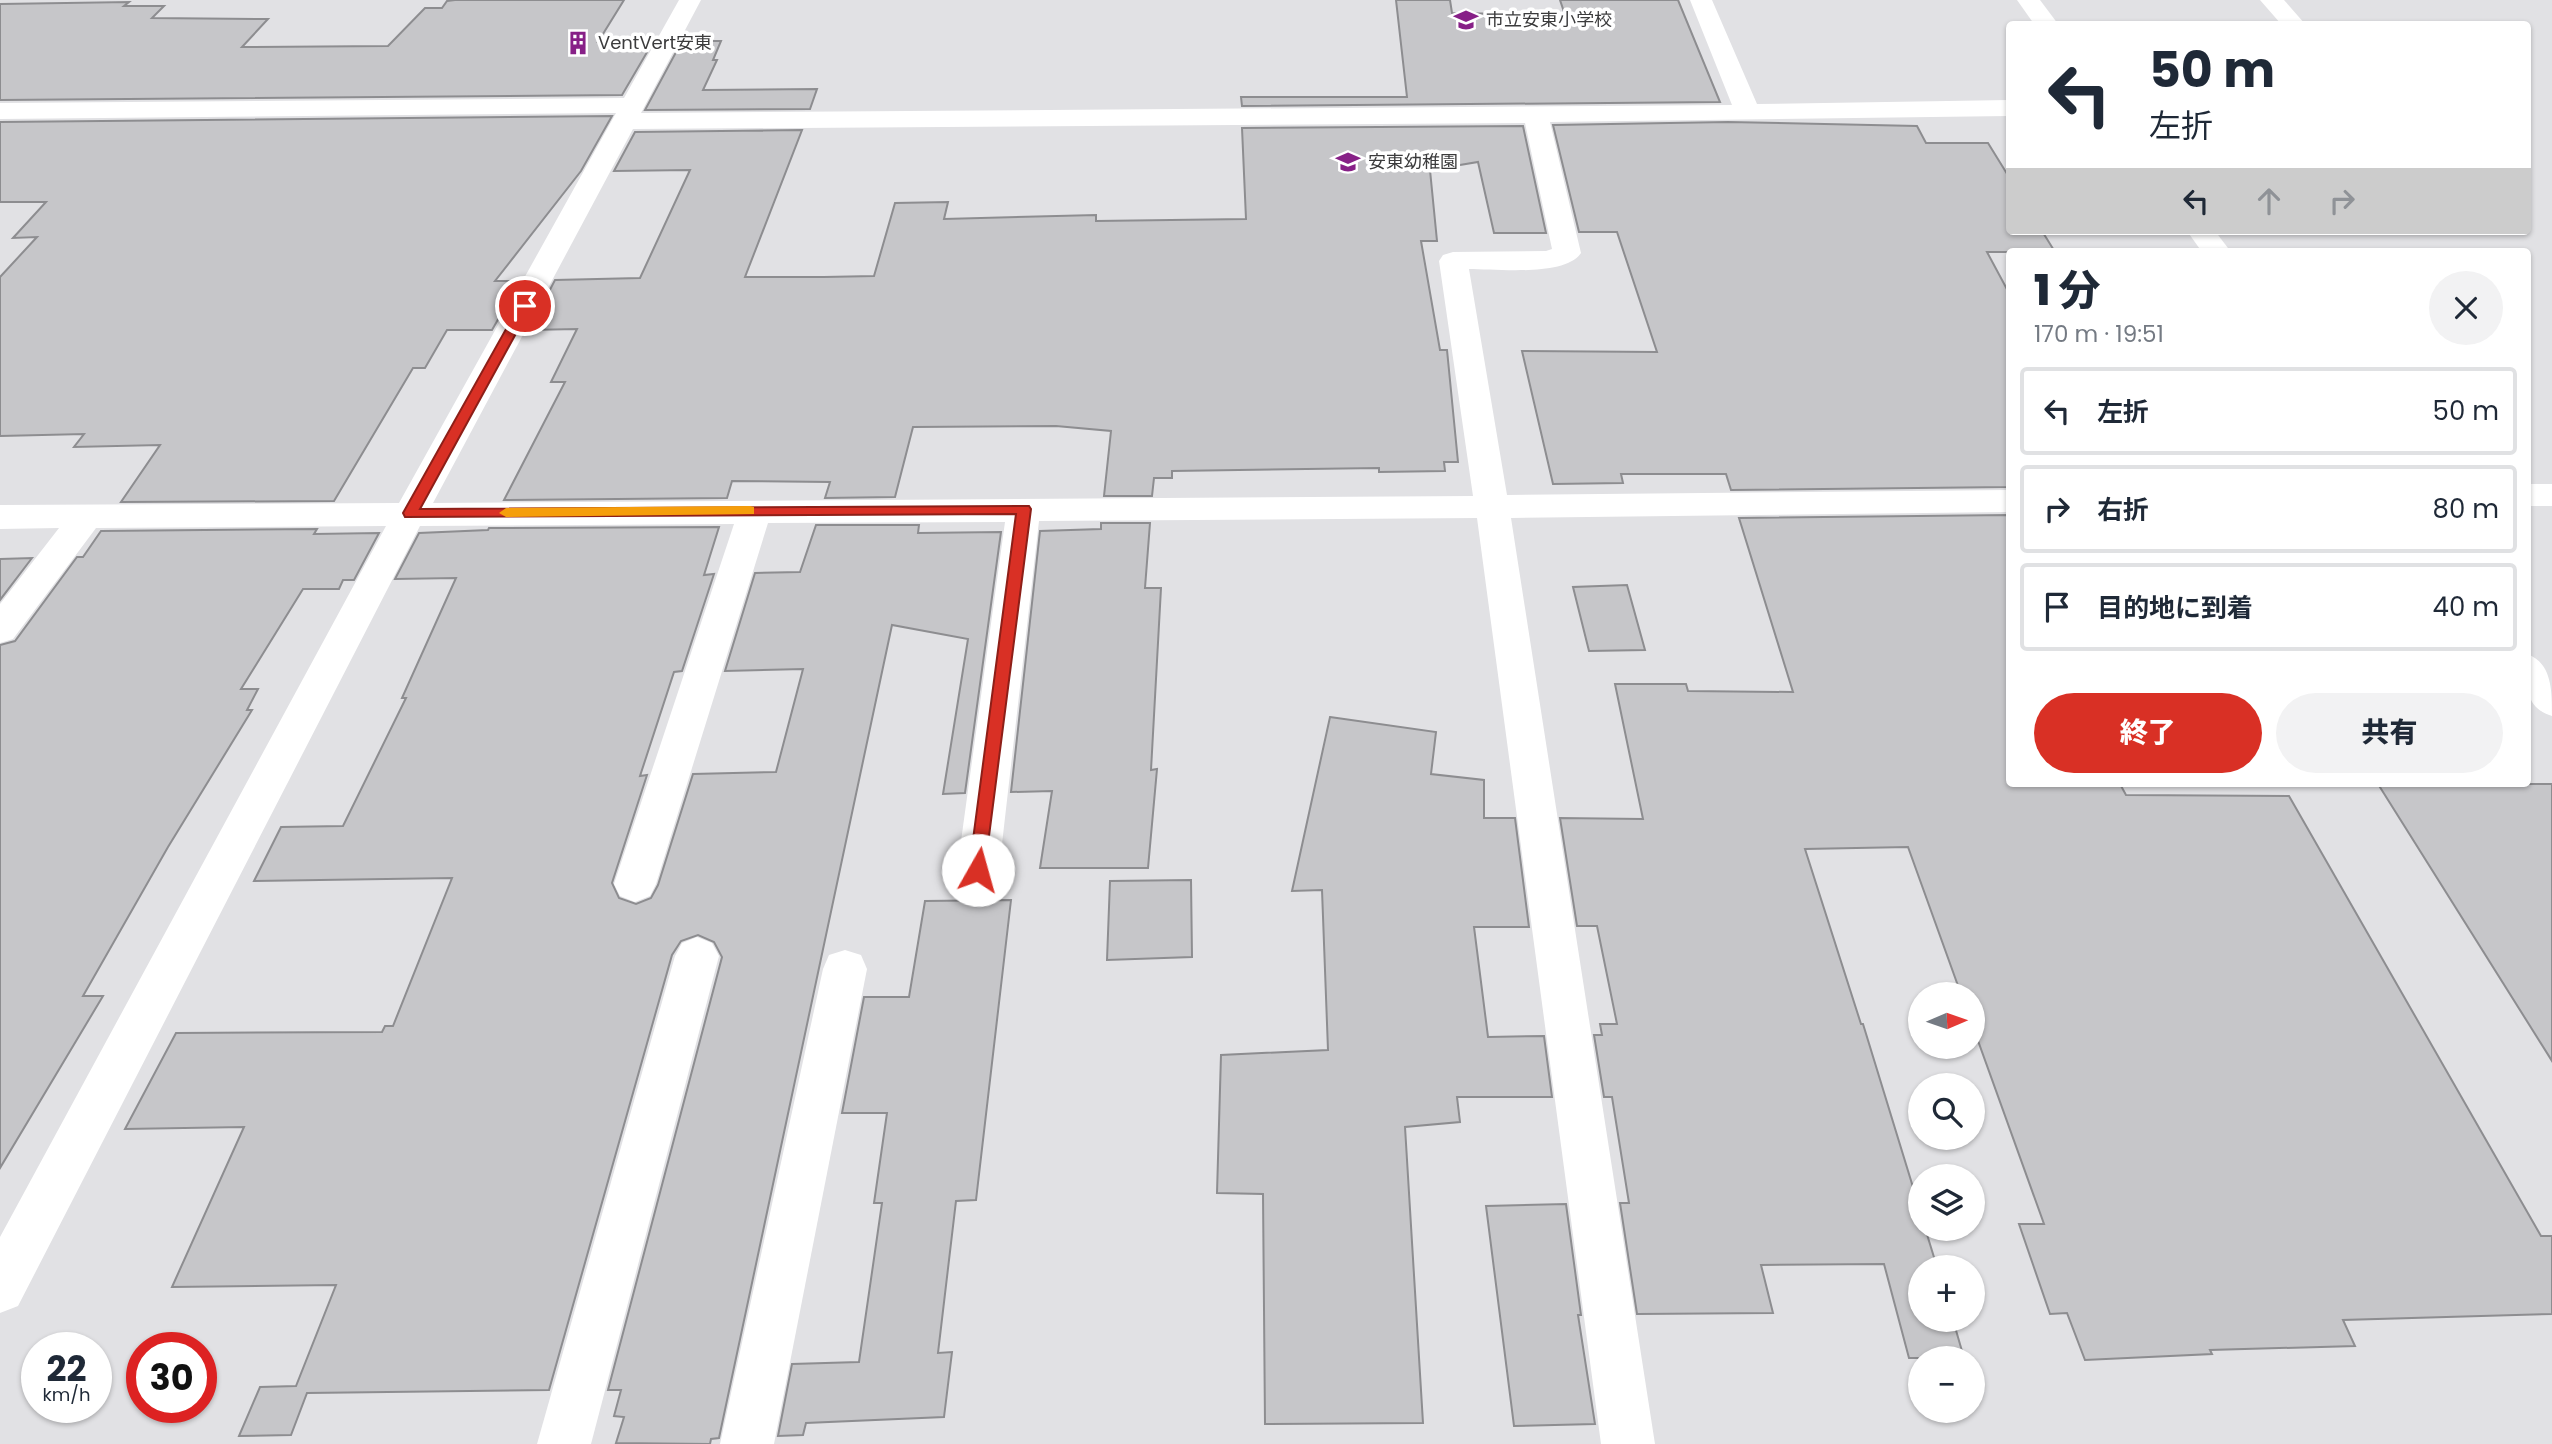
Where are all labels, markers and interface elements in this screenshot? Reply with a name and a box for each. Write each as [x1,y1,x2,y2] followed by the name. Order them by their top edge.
[1452,6,1480,34] school or university icon: 市立安東小学校
[1486,7,1612,32] place label: 市立安東小学校
[564,29,592,57] building icon: VentVert安東
[598,30,712,55] place label: VentVert安東
[2149,36,2275,104] text: 50 m
[2034,49,2125,140] icon: left
[2149,103,2213,148] text: 左折
[1334,148,1362,176] school or university icon: 安東幼稚園
[1368,149,1458,174] place label: 安東幼稚園
[2177,182,2215,220] icon: left
[2250,182,2288,220] icon: ahead
[2323,182,2361,220] icon: right
[2034,261,2100,320] text: 1 分
[2429,271,2503,345] button: close
[495,276,555,336] pin
[506,287,544,325] icon: arrive
[2034,318,2164,350] text: 170 m · 19:51
[2038,392,2076,430] icon: left
[2433,393,2499,429] text: 50 m
[2097,394,2149,430] text: 左折
[2038,490,2076,528] icon: right
[2433,491,2499,527] text: 80 m
[2097,492,2149,528] text: 右折
[2038,588,2076,626] icon: arrive
[2433,589,2499,625] text: 40 m
[2097,590,2253,626] text: 目的地に到着
[2034,693,2262,773] button: 終了
[2276,693,2503,773] button: 共有
[941,833,1015,907] position arrow
[1908,982,1984,1059] north arrow
[1908,982,1985,1423] map controls
[1908,1073,1985,1150] button: search
[1908,1164,1985,1241] button: layers
[1908,1255,1985,1332] button: +
[126,1332,217,1423] speed limit sign: 30
[47,1344,86,1393] text: 22
[1908,1346,1985,1423] button: −
[43,1382,90,1407] text: km/h

